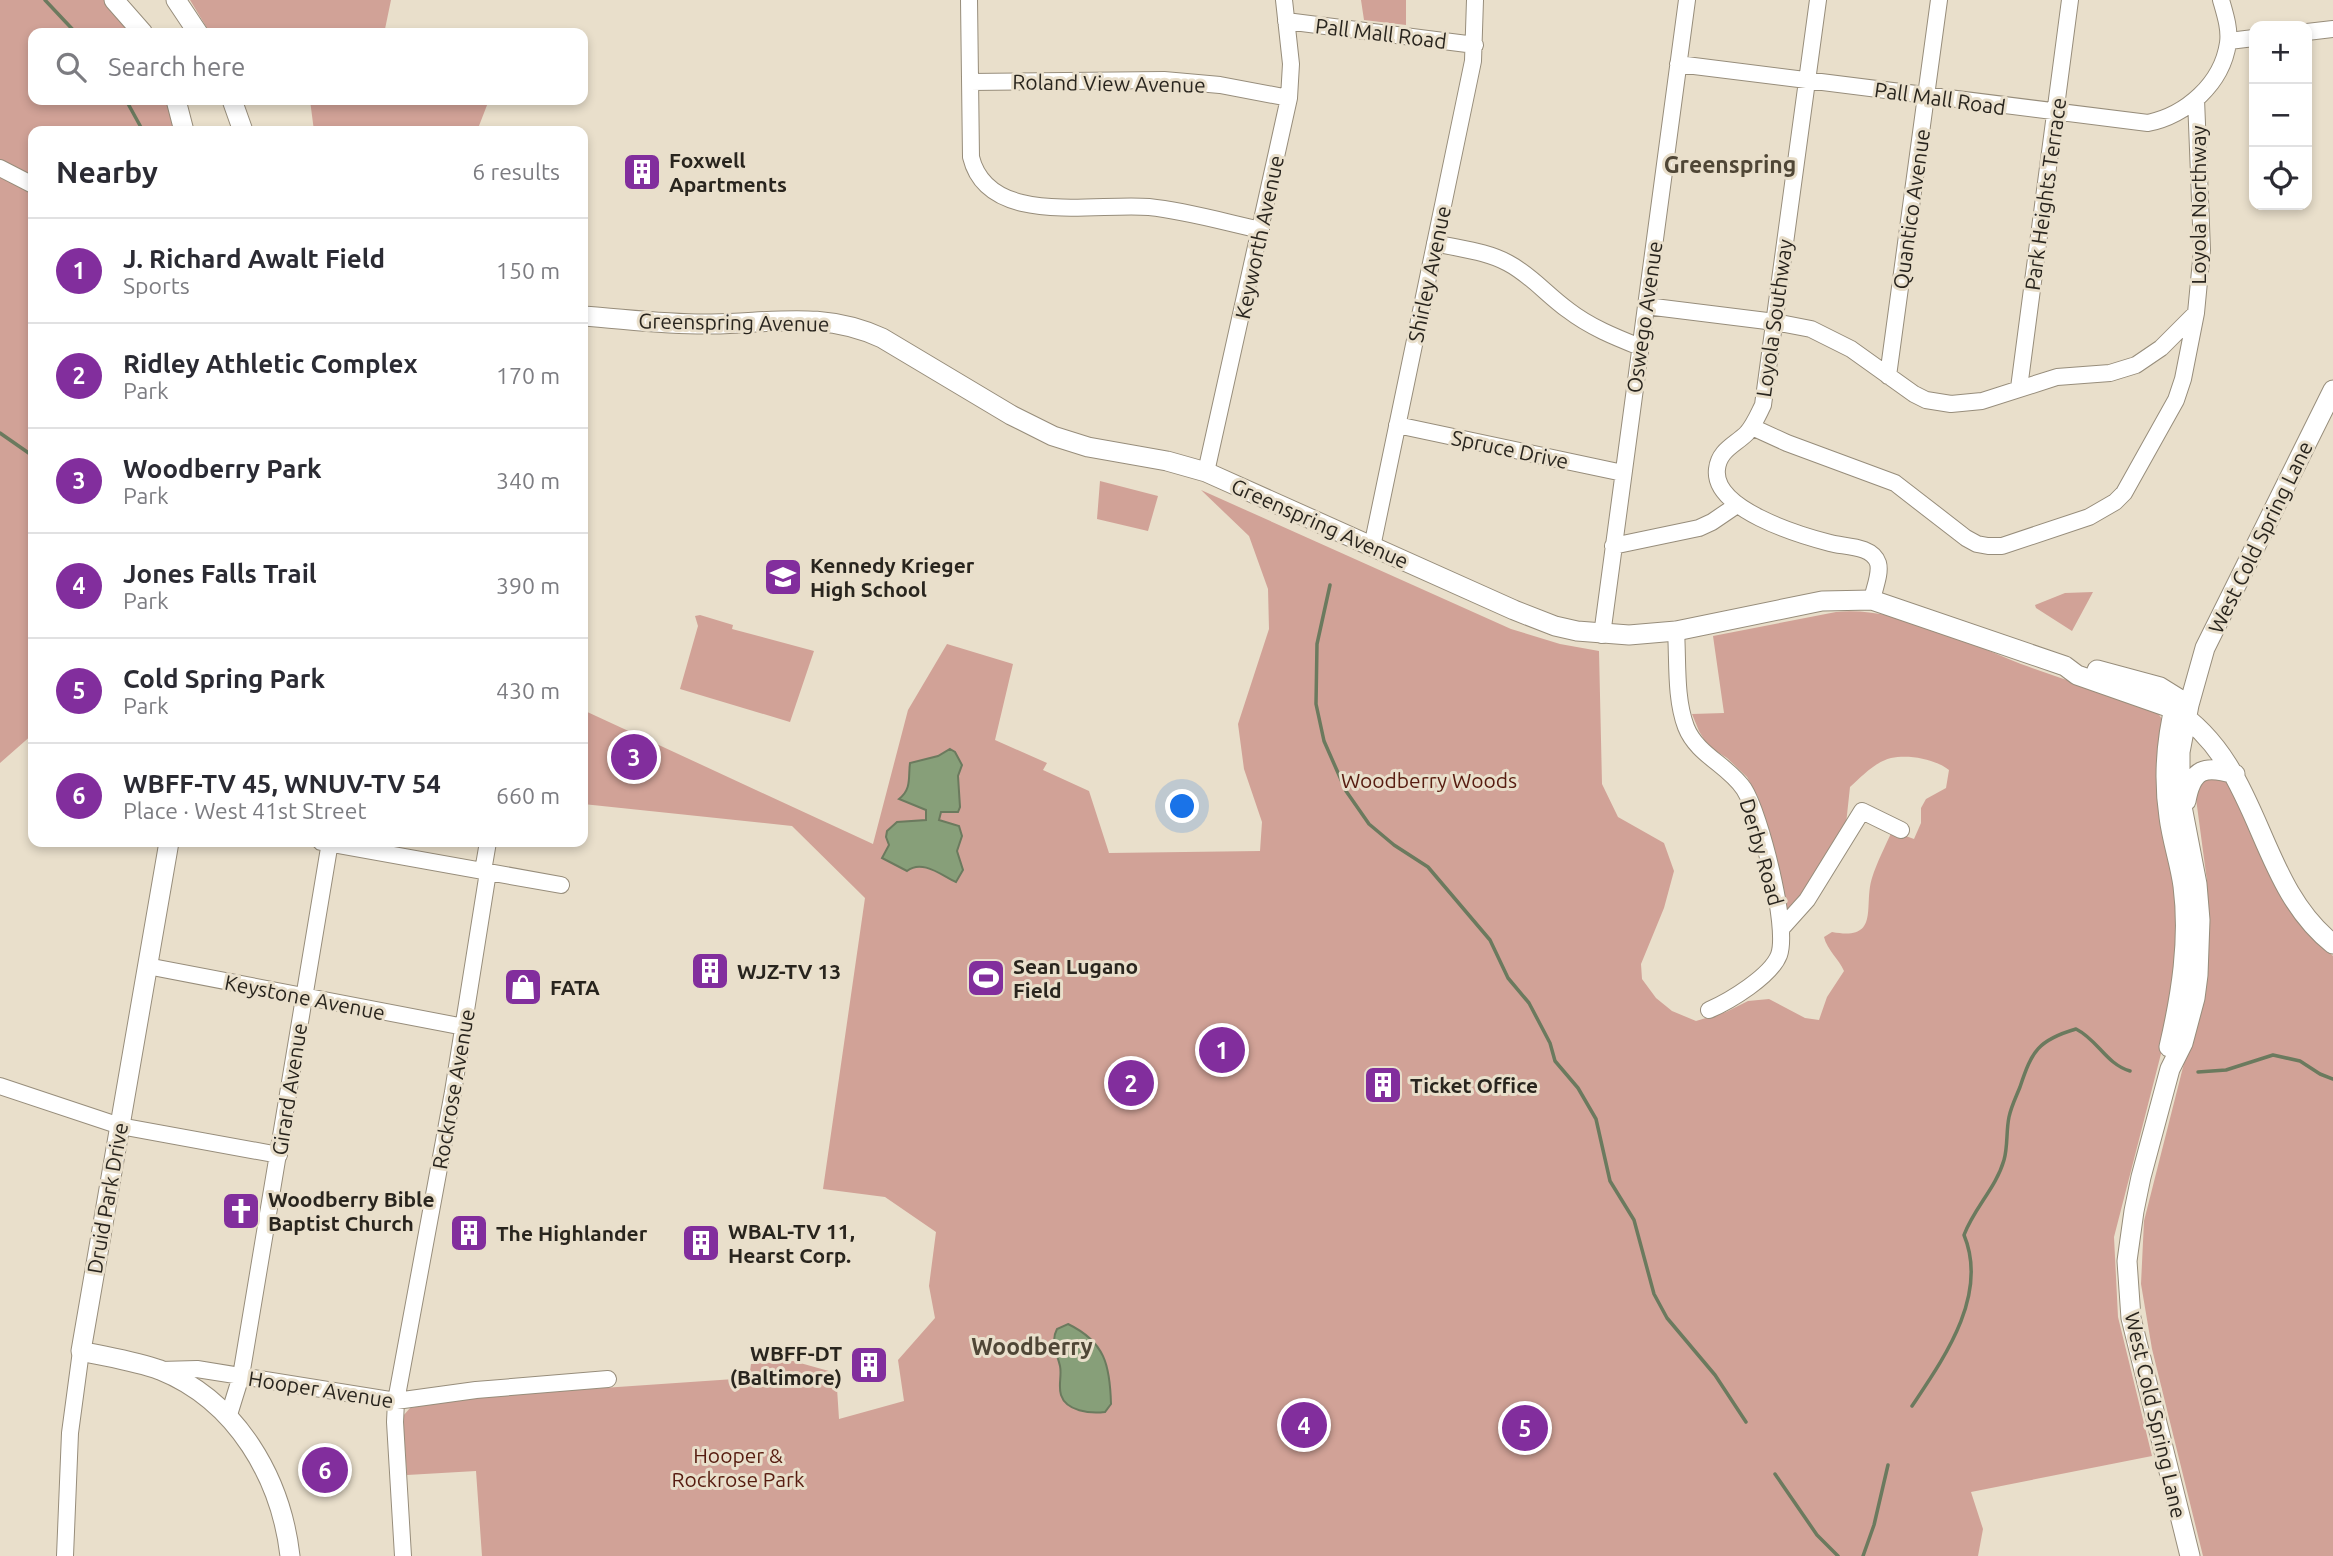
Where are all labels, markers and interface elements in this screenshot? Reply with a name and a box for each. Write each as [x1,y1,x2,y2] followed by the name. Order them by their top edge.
[1314,13,1448,53] street label: Pall Mall Road
[2249,21,2312,210] map controls
[2249,21,2312,84] button: +
[28,28,588,105] search box
[52,48,90,86] icon: search
[108,52,245,81] text: Search here
[1012,69,1206,97] street label: Roland View Avenue
[1873,77,2007,119] street label: Pall Mall Road
[2249,84,2312,147] button: −
[2020,96,2070,292] street label: Park Heights Terrace
[2186,125,2210,285] street label: Loyola Northway
[1888,127,1934,291] street label: Quantico Avenue
[2249,147,2312,210] button: locate
[669,148,787,196] place label: Foxwell Apartments
[621,151,663,193] building icon: Foxwell Apartments
[1664,152,1796,177] district label: Greenspring
[1230,153,1288,321] street label: Keyworth Avenue
[56,155,158,189] text: Nearby
[472,159,560,184] text: 6 results
[1403,204,1455,344] street label: Shirley Avenue
[1751,238,1797,398] street label: Loyola Southway
[1621,239,1667,395] street label: Oswego Avenue
[123,244,385,273] text: J. Richard Awalt Field
[73,258,85,283] text: 1
[496,258,560,283] text: 150 m
[123,273,190,298] text: Sports
[638,308,830,336] street label: Greenspring Avenue
[123,349,418,378] text: Ridley Athletic Complex
[73,363,85,388] text: 2
[496,363,560,388] text: 170 m
[123,378,169,403] text: Park
[1449,425,1571,473] street label: Spruce Drive
[2203,437,2317,637] street label: West Cold Spring Lane
[123,454,322,483] text: Woodberry Park
[73,468,85,493] text: 3
[496,468,560,493] text: 340 m
[1228,473,1412,573] street label: Greenspring Avenue
[123,483,169,508] text: Park
[810,553,975,601] place label: Kennedy Krieger High School
[762,556,804,598] school or university icon: Kennedy Krieger High School
[123,559,317,588] text: Jones Falls Trail
[73,573,85,598] text: 4
[496,573,560,598] text: 390 m
[123,588,169,613] text: Park
[123,664,325,693] text: Cold Spring Park
[73,678,85,703] text: 5
[496,678,560,703] text: 430 m
[123,693,169,718] text: Park
[611,731,657,783] pin: 3
[1341,768,1517,792] park label: Woodberry Woods
[123,769,441,798] text: WBFF-TV 45, WNUV-TV 54
[73,783,85,808] text: 6
[496,783,560,808] text: 660 m
[1165,789,1199,823] your location
[1735,796,1789,908] street label: Derby Road
[123,798,367,823] text: Place · West 41st Street
[689,950,731,992] building icon: WJZ-TV 13
[1013,954,1138,1002] place label: Sean Lugano Field
[965,957,1007,999] sports icon: Sean Lugano Field
[737,959,841,983] place label: WJZ-TV 13
[502,966,544,1008] shop icon: FATA
[223,970,387,1024] street label: Keystone Avenue
[550,975,600,999] place label: FATA
[427,1007,479,1171] street label: Rockrose Avenue
[267,1021,311,1157] street label: Girard Avenue
[1199,1024,1245,1076] pin: 1
[1108,1057,1154,1109] pin: 2
[1362,1064,1404,1106] building icon: Ticket Office
[1410,1073,1538,1097] place label: Ticket Office
[82,1121,132,1275] street label: Druid Park Drive
[268,1187,435,1235] place label: Woodberry Bible Baptist Church
[220,1190,262,1232] church icon: Woodberry Bible Baptist Church
[448,1212,490,1254] building icon: The Highlander
[728,1219,855,1267] place label: WBAL-TV 11, Hearst Corp.
[496,1221,648,1245] place label: The Highlander
[680,1222,722,1264] building icon: WBAL-TV 11, Hearst Corp.
[2121,1310,2191,1520] street label: West Cold Spring Lane
[971,1334,1093,1359] district label: Woodberry
[730,1341,842,1389] place label: WBFF-DT (Baltimore)
[848,1344,890,1386] building icon: WBFF-DT (Baltimore)
[247,1366,395,1412] street label: Hooper Avenue
[1281,1399,1327,1451] pin: 4
[1502,1402,1548,1454] pin: 5
[671,1443,805,1491] park label: Hooper & Rockrose Park
[302,1444,348,1496] pin: 6

